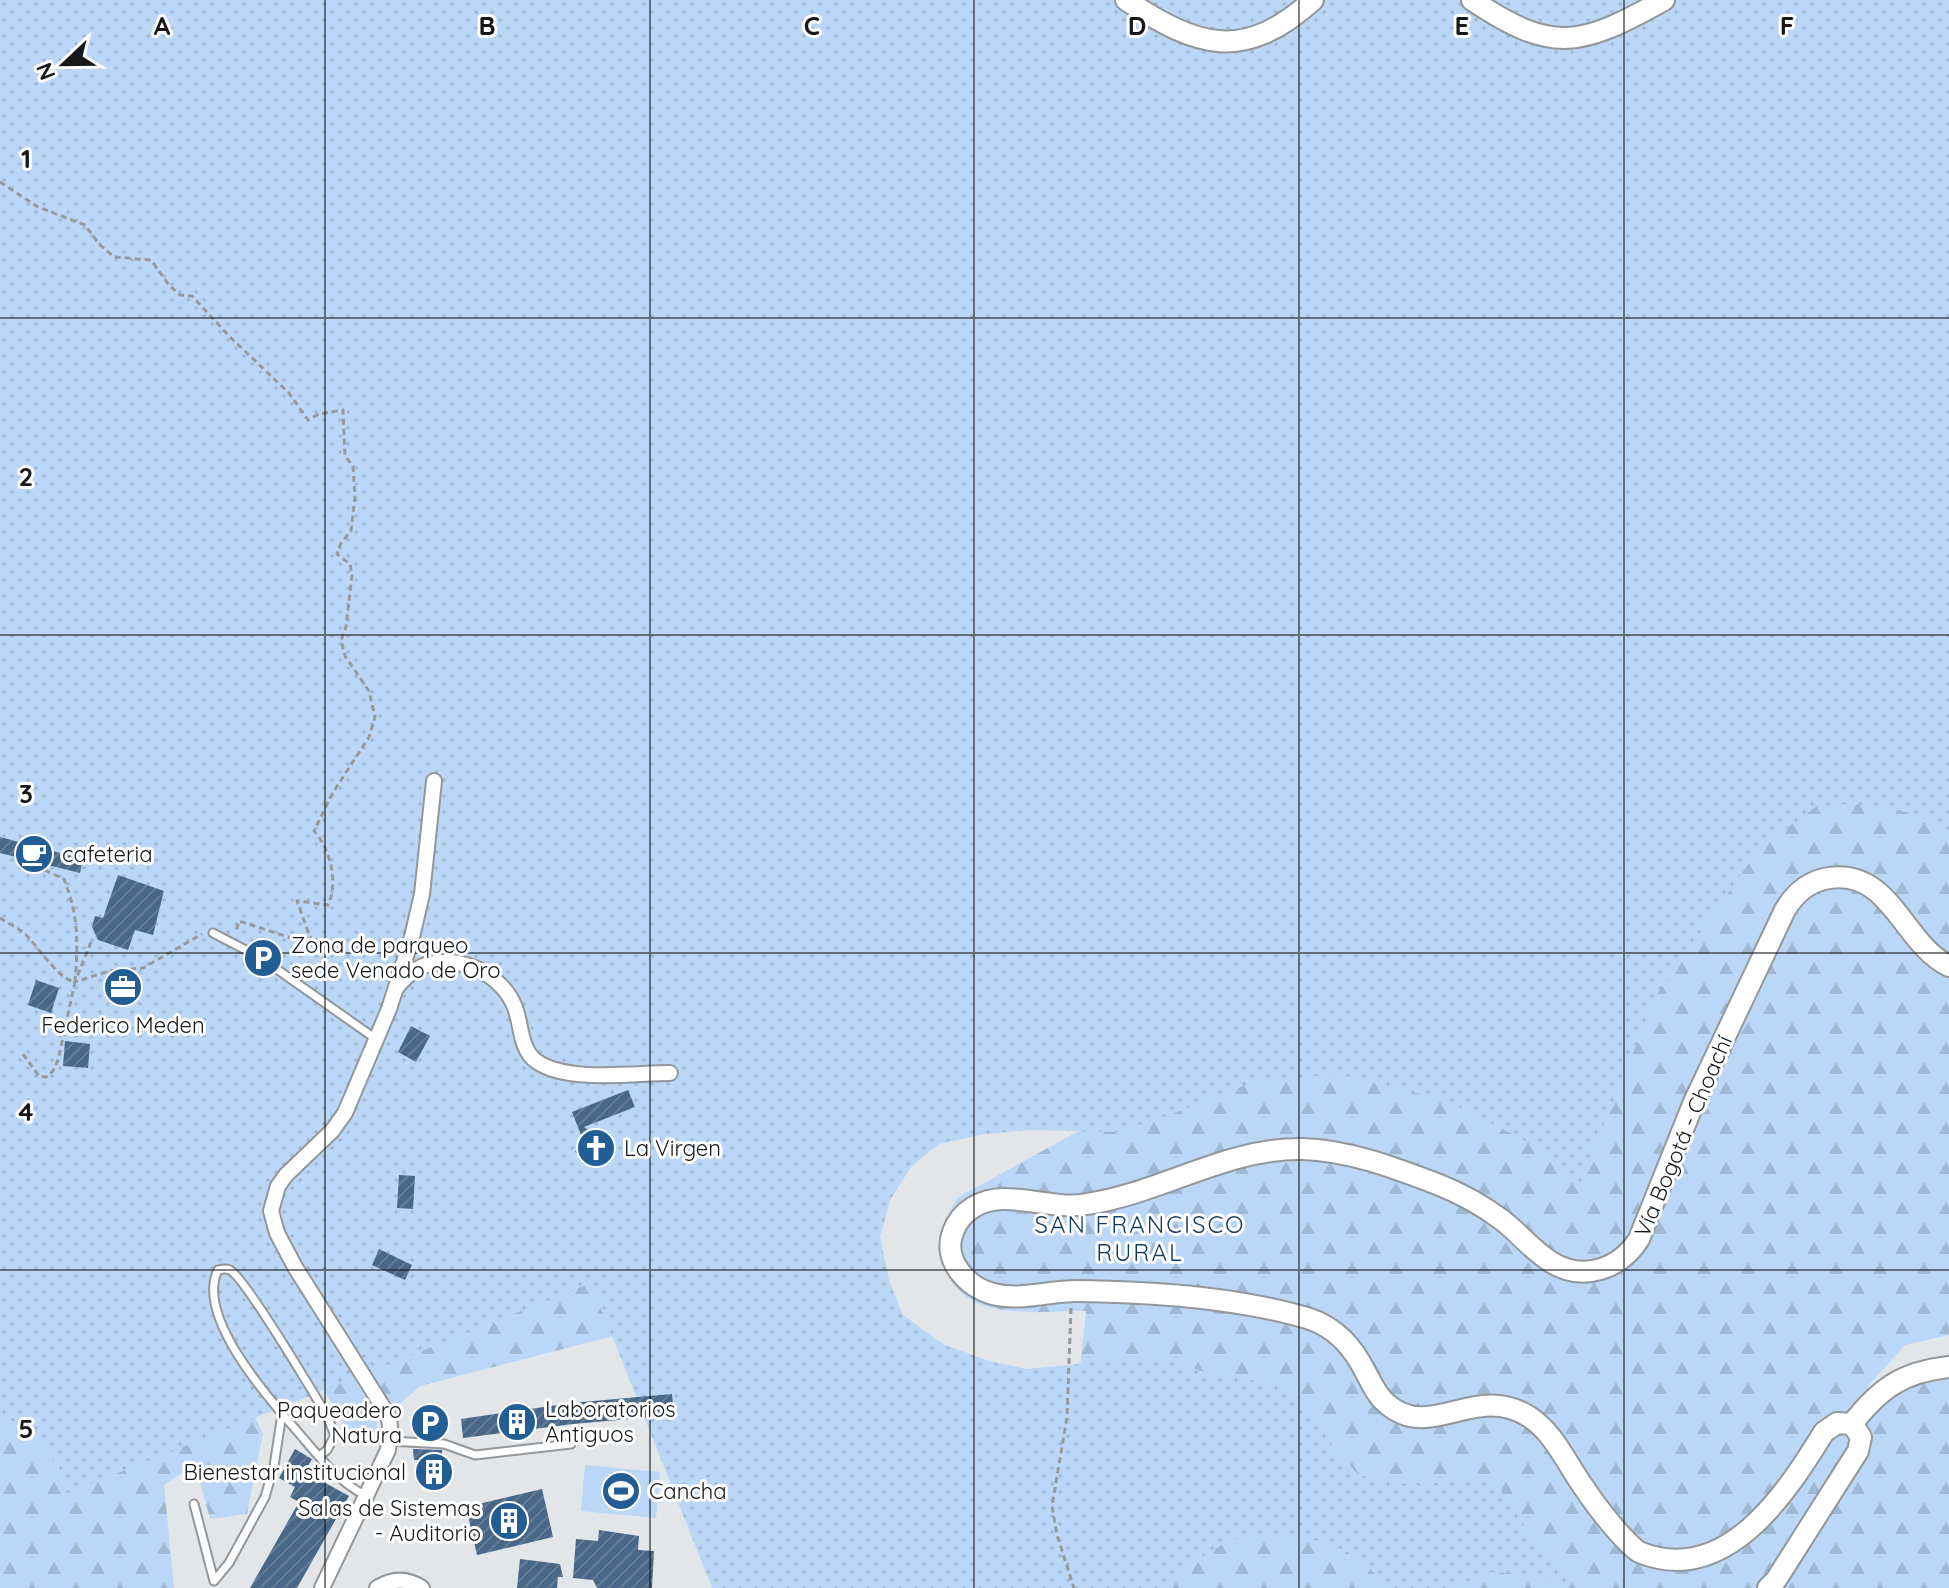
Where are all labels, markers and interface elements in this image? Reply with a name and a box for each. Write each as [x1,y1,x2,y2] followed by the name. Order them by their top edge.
[154,9,171,42] text: A
[478,9,496,42] text: B
[804,9,820,42] text: C
[1128,9,1146,42] text: D
[1455,9,1469,42] text: E
[1780,9,1794,42] text: F
[24,24,104,104] north arrow
[29,59,61,84] text: N
[21,142,31,175] text: 1
[19,460,33,493] text: 2
[19,777,33,810] text: 3
[13,833,55,875] cafe icon: cafeteria
[62,840,153,868] place label: cafeteria
[291,931,501,984] place label: Zona de parqueo sede Venado de Oro
[242,937,284,979] parking icon: Zona de parqueo sede Venado de Oro
[102,966,144,1008] office icon: Federico Meden
[41,1011,205,1039] place label: Federico Meden
[1628,1031,1738,1241] street label: Vía Bogotá - Choachí
[18,1095,34,1128] text: 4
[575,1127,617,1169] church icon: La Virgen
[624,1134,721,1162] place label: La Virgen
[1035,1209,1245,1267] district label: SAN FRANCISCO RURAL
[545,1395,676,1448] place label: Laboratorios Antiguos
[277,1396,402,1449] place label: Paqueadero Natura
[496,1401,538,1443] building icon: Laboratorios Antiguos
[409,1402,451,1444] parking icon: Paqueadero Natura
[19,1412,33,1445] text: 5
[413,1451,455,1493] building icon: Bienestar institucional
[183,1458,406,1486] place label: Bienestar institucional
[600,1470,642,1512] sports icon: Cancha
[649,1477,727,1505] place label: Cancha
[298,1494,481,1547] place label: Salas de Sistemas - Auditorio
[488,1500,530,1542] building icon: Salas de Sistemas - Auditorio

